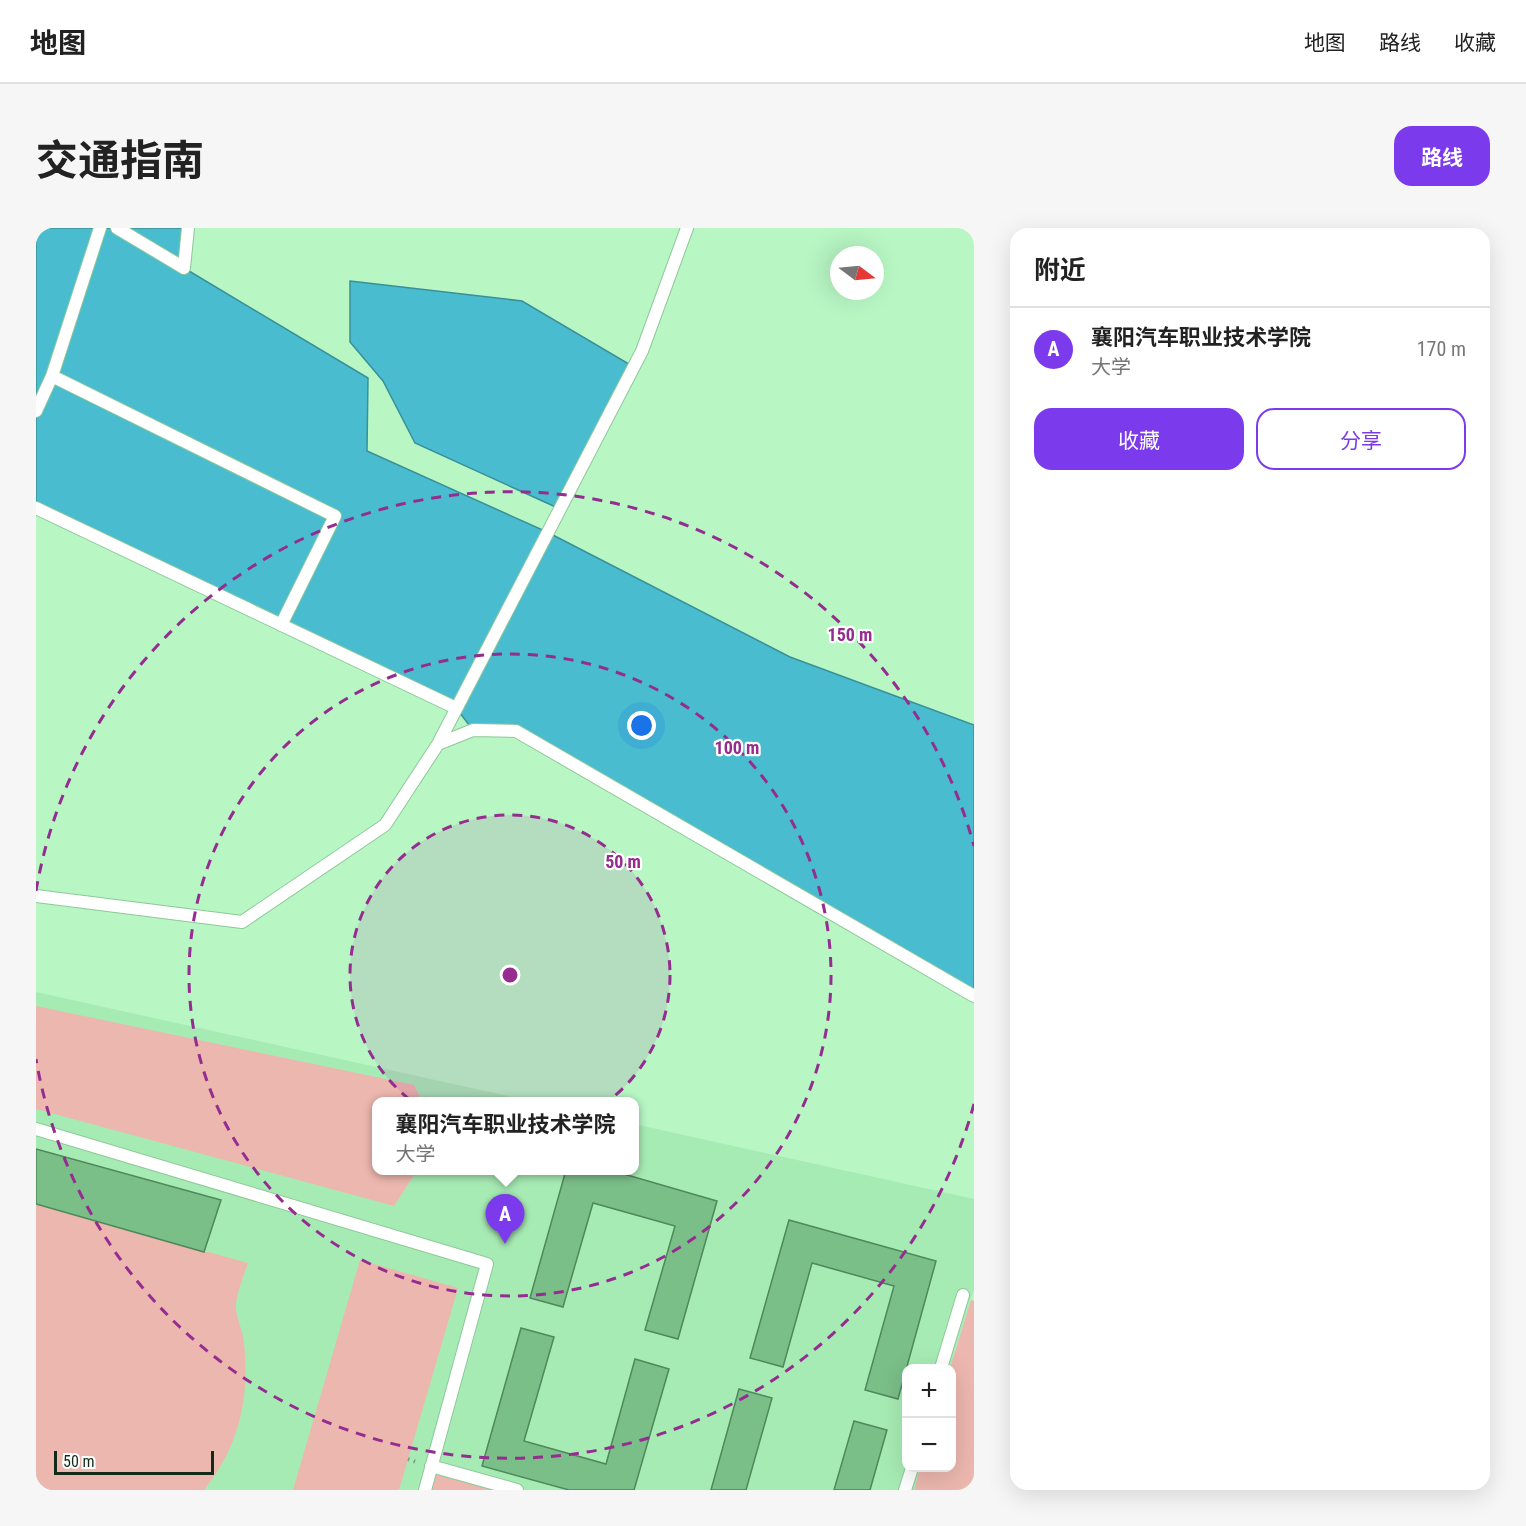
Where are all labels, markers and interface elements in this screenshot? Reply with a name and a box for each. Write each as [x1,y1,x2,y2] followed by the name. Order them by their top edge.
[30,27,86,60] text: 地图
[1304,31,1346,55] text: 地图
[1379,31,1421,55] text: 路线
[1454,31,1496,55] text: 收藏
[1394,126,1490,186] button: 路线
[36,136,204,185] text: 交通指南
[830,246,884,300] north arrow
[1034,255,1086,285] text: 附近
[1091,325,1311,350] text: 襄阳汽车职业技术学院
[1048,337,1059,361] text: A
[1417,337,1466,361] text: 170 m
[1091,355,1131,379] text: 大学
[1034,408,1244,470] button: 收藏
[1256,408,1466,470] button: 分享
[828,624,872,645] text: 150 m
[627,711,656,740] your location
[715,737,759,758] text: 100 m
[605,851,641,872] text: 50 m
[500,965,520,985] centre of rings
[372,1097,639,1175] popup
[395,1112,616,1137] text: 襄阳汽车职业技术学院
[395,1142,435,1166] text: 大学
[486,1194,524,1244] pin: A
[902,1364,956,1472] map controls
[902,1364,956,1418] button: +
[902,1418,956,1472] button: −
[54,1448,214,1476] scale bar
[63,1452,95,1471] text: 50 m

